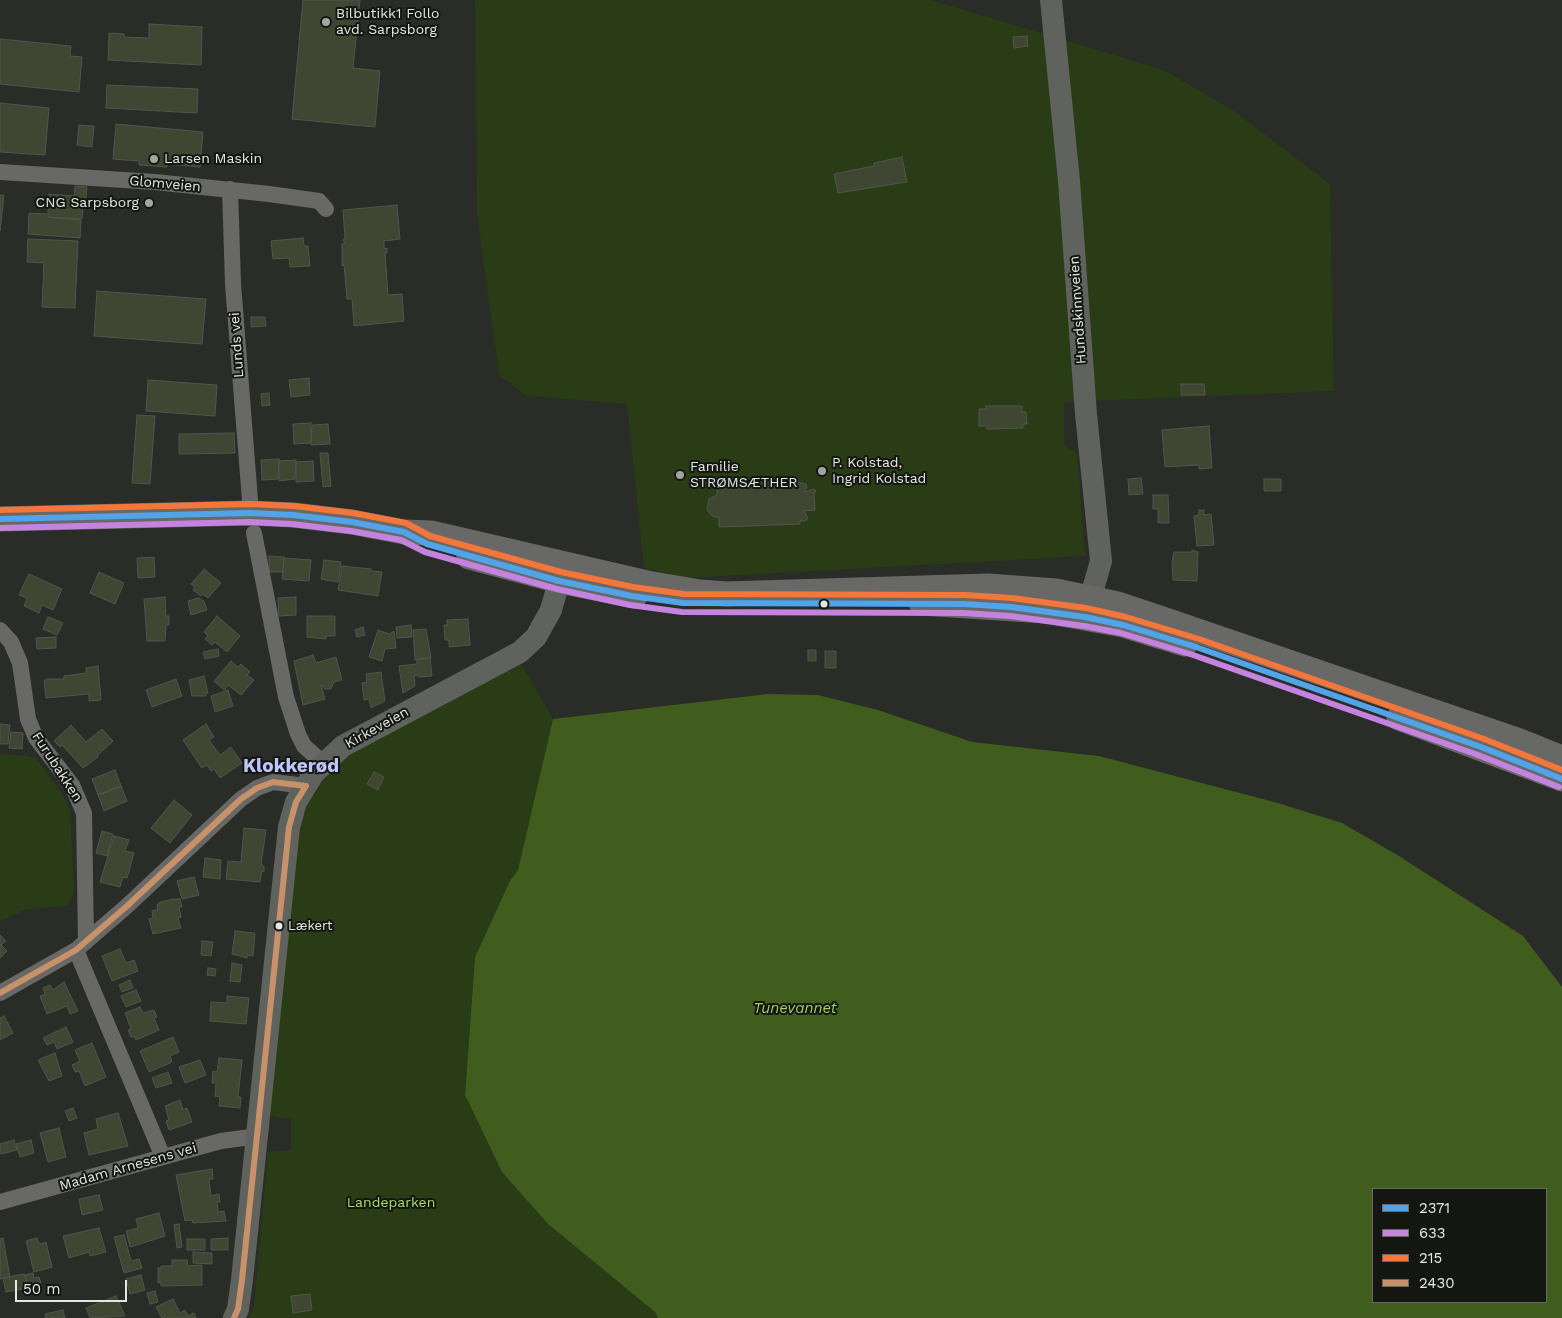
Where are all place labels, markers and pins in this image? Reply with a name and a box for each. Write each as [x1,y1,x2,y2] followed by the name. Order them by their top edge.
[336,6,439,38] place label: Bilbutikk1 Follo avd. Sarpsborg
[320,16,332,28] marker: Bilbutikk1 Follo avd. Sarpsborg
[164,151,262,167] place label: Larsen Maskin
[148,153,160,165] marker: Larsen Maskin
[36,195,139,211] place label: CNG Sarpsborg
[143,197,155,209] marker: CNG Sarpsborg
[832,455,926,488] place label: P. Kolstad, Ingrid Kolstad
[690,459,798,492] place label: Familie STRØMSÆTHER
[816,465,828,477] marker: P. Kolstad, Ingrid Kolstad
[674,469,686,481] marker: Familie STRØMSÆTHER
[819,599,829,609] unlabelled marker
[288,918,332,934] place label: Lækert
[274,921,284,931] marker: Lækert

